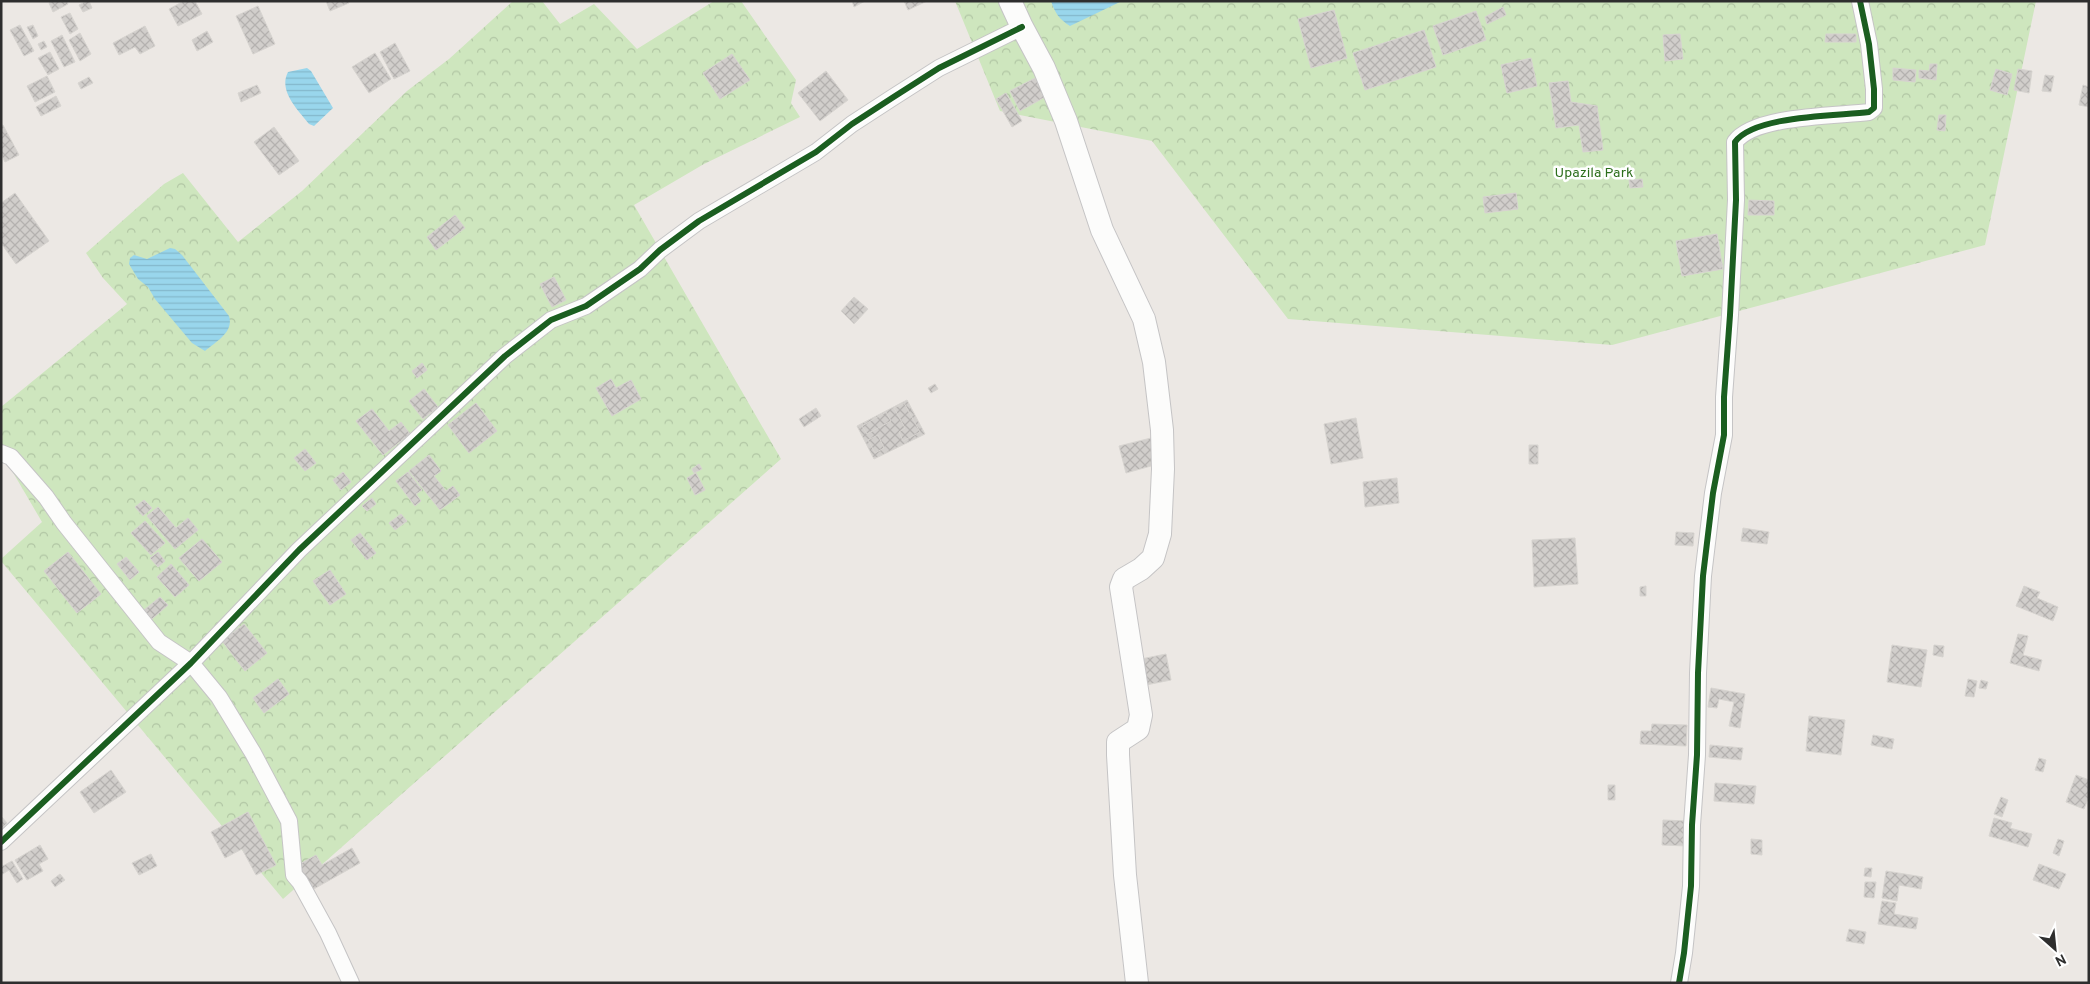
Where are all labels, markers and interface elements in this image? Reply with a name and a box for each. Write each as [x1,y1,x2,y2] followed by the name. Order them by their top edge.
[1555,165,1633,182] park label: Upazila Park
[2030,924,2080,974] north arrow
[2052,949,2069,969] text: N

